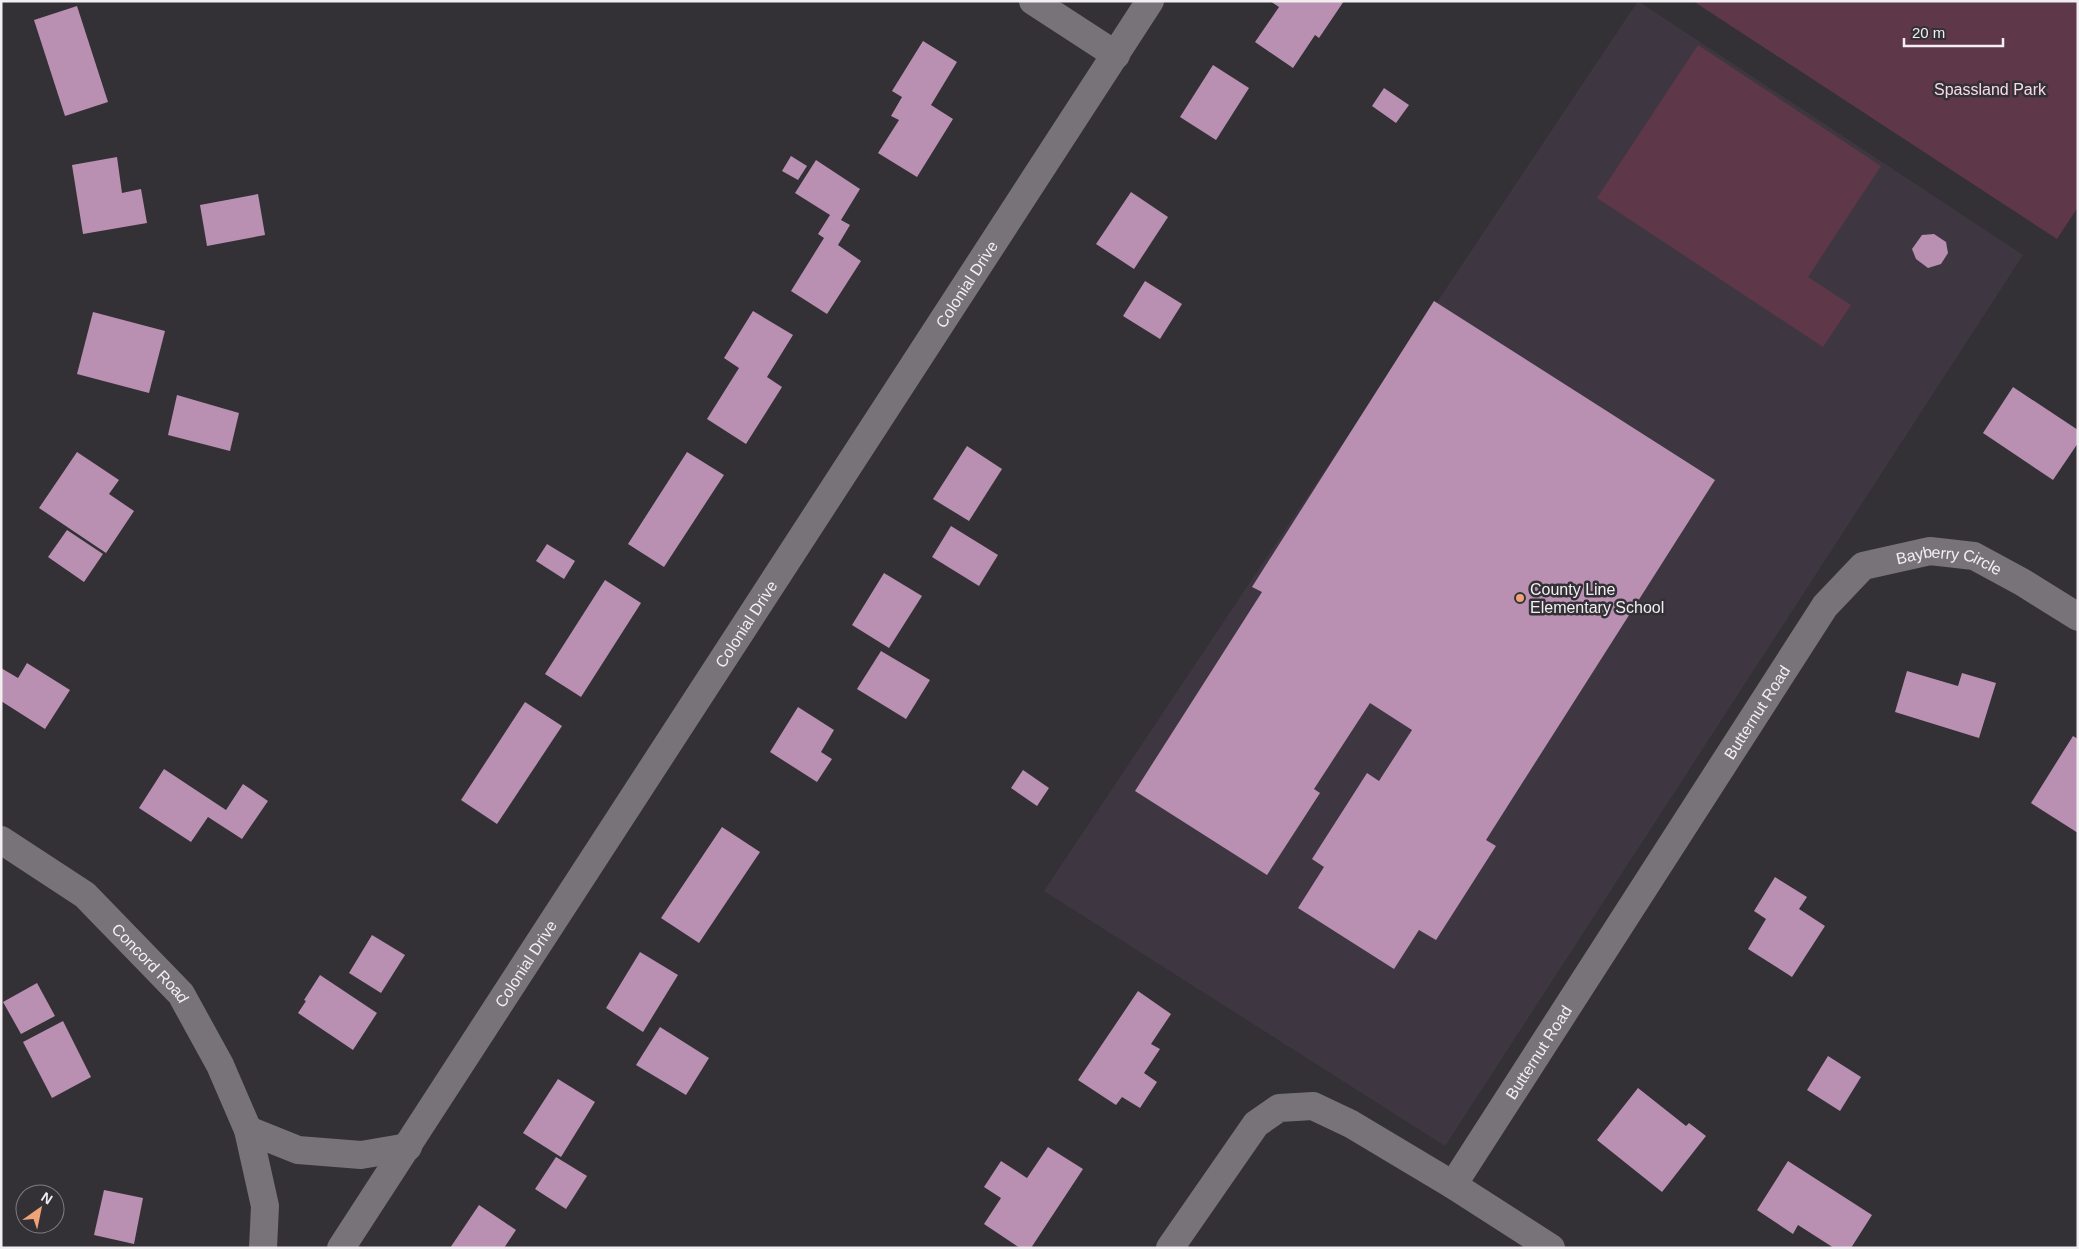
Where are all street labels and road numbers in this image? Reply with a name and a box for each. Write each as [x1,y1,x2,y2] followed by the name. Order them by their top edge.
[932,238,1001,331] street label: Colonial Drive
[1894,542,2005,578] street label: Bayberry Circle
[712,577,780,670] street label: Colonial Drive
[1721,662,1793,762] street label: Butternut Road
[491,917,560,1010] street label: Colonial Drive
[109,920,192,1005] street label: Concord Road
[1502,1002,1575,1102] street label: Butternut Road

